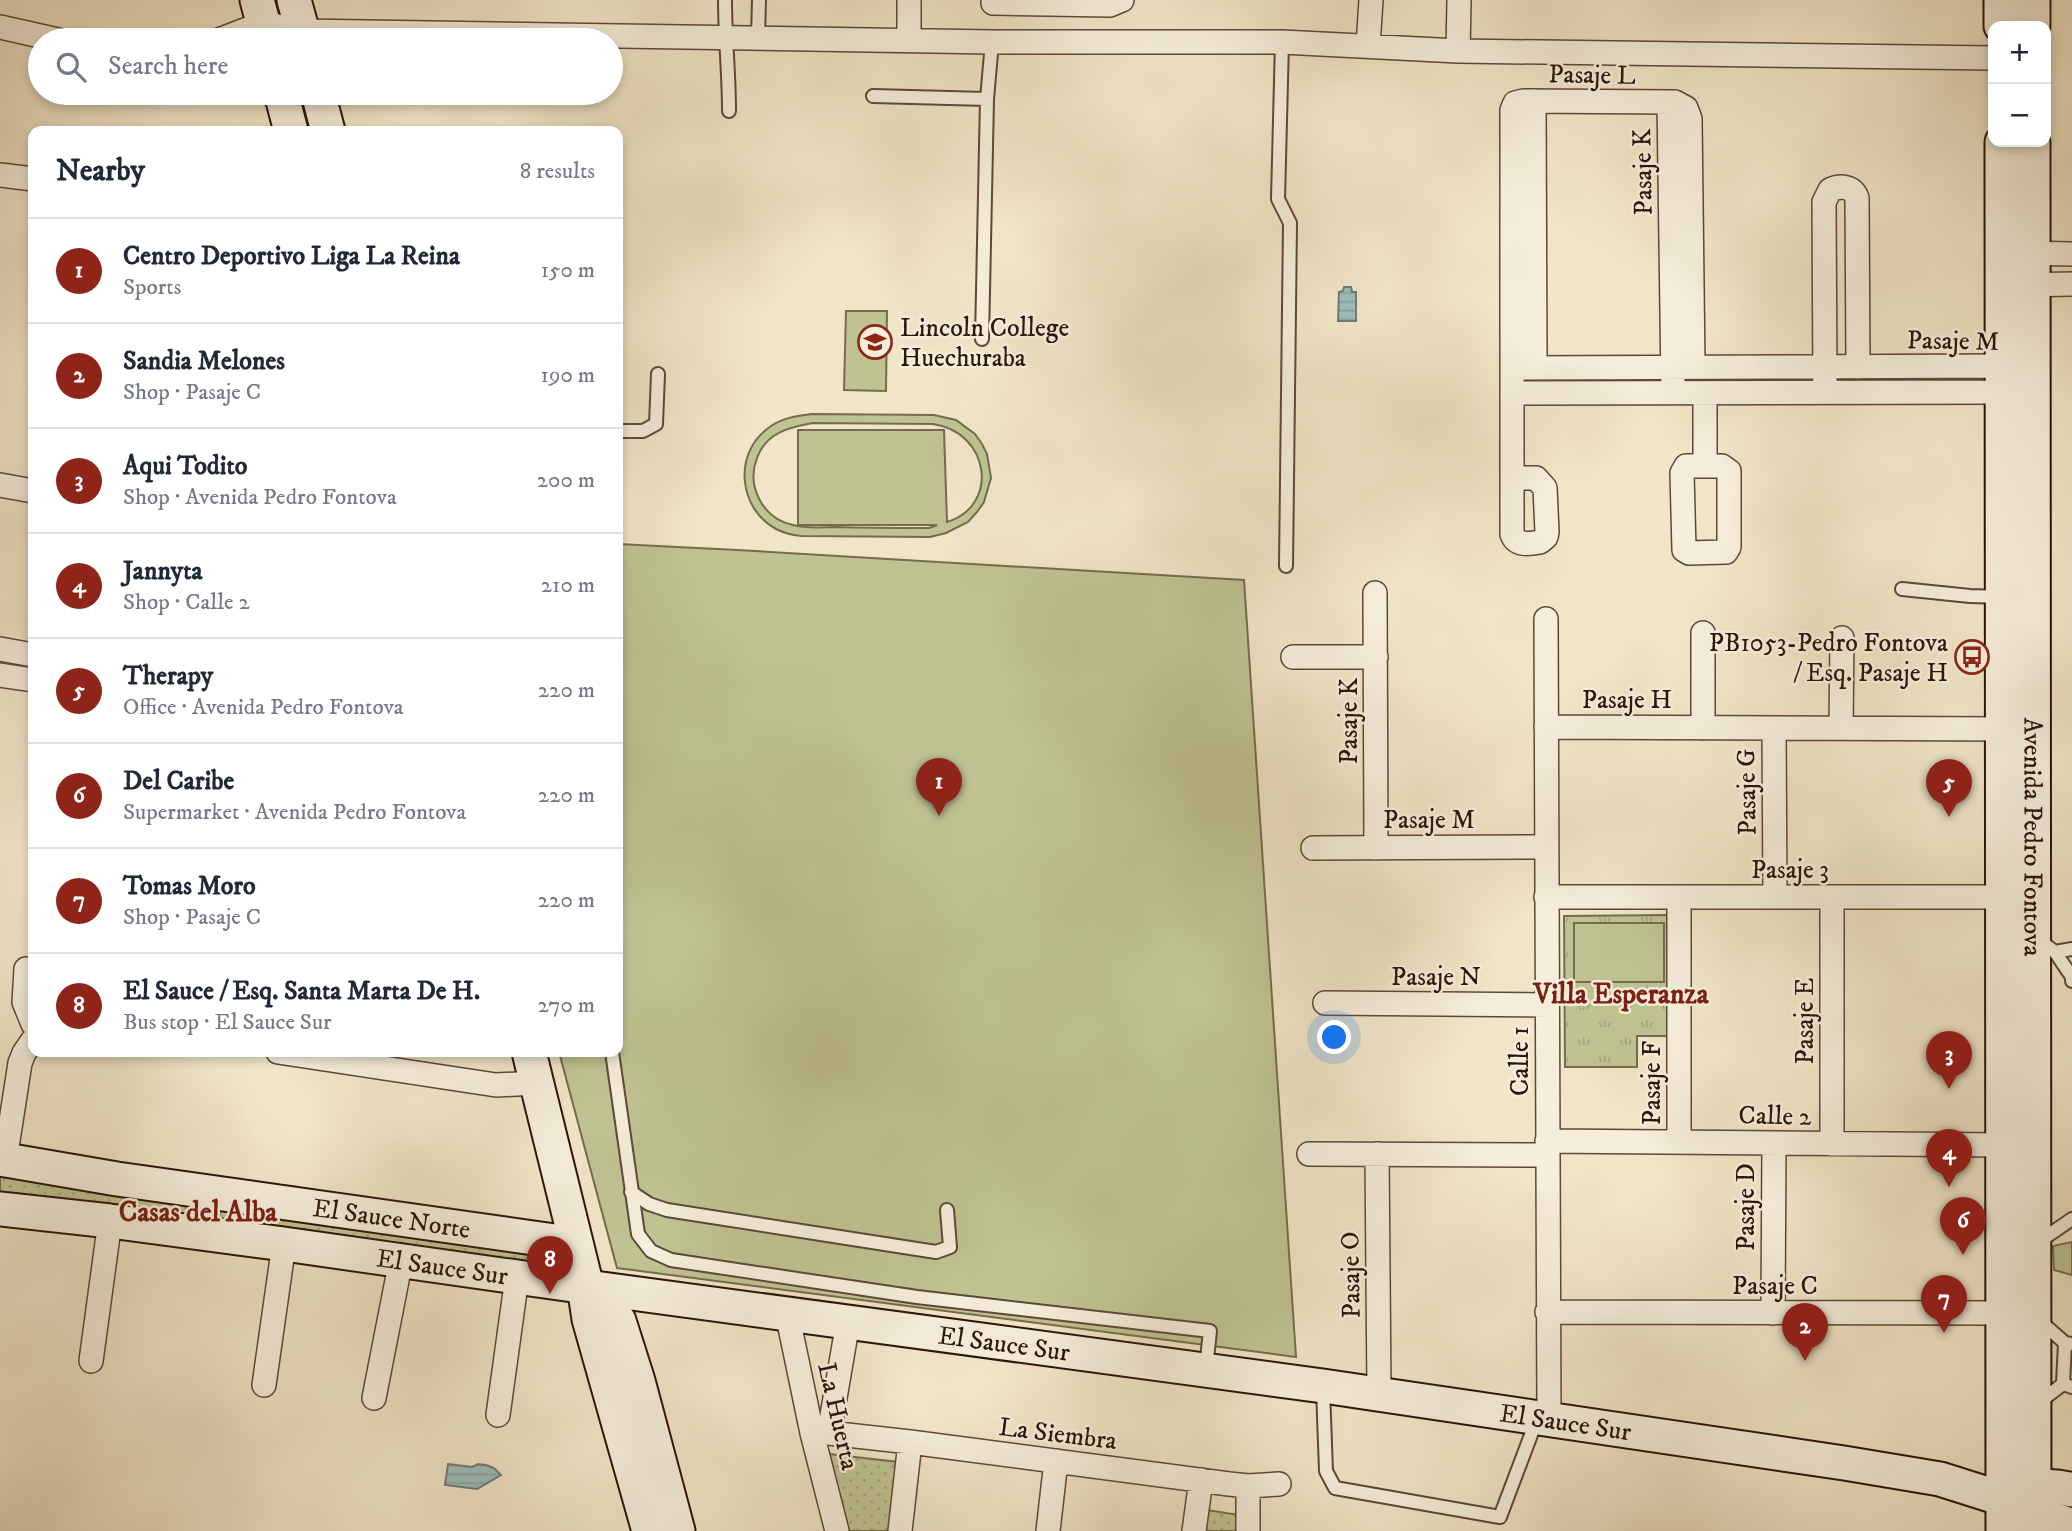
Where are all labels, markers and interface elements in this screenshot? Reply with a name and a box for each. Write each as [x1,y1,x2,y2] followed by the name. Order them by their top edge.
[1988,21,2051,147] map controls
[1988,21,2051,84] button: +
[28,28,623,105] search box
[52,48,90,86] icon: search
[108,50,228,83] text: Search here
[1548,58,1636,93] street label: Pasaje L
[1988,84,2051,147] button: −
[1626,128,1661,216] street label: Pasaje K
[56,153,145,190] text: Nearby
[520,157,595,186] text: 8 results
[123,240,460,273] text: Centro Deportivo Liga La Reina
[75,256,83,285] text: 1
[541,256,595,285] text: 150 m
[123,273,181,302] text: Sports
[900,312,1069,375] place label: Lincoln College Huechuraba
[856,323,894,361] school or university icon: Lincoln College Huechuraba
[1907,324,1999,359] street label: Pasaje M
[123,345,285,378] text: Sandia Melones
[73,361,85,390] text: 2
[541,361,595,390] text: 190 m
[123,378,261,407] text: Shop · Pasaje C
[123,450,247,483] text: Aqui Todito
[75,466,83,495] text: 3
[537,466,595,495] text: 200 m
[123,483,397,512] text: Shop · Avenida Pedro Fontova
[123,555,203,588] text: Jannyta
[72,571,86,600] text: 4
[541,571,595,600] text: 210 m
[123,588,250,617] text: Shop · Calle 2
[1709,627,1948,690] place label: PB1053-Pedro Fontova / Esq. Pasaje H
[1953,638,1991,676] bus stop icon: PB1053-Pedro Fontova / Esq. Pasaje H
[123,660,213,693] text: Therapy
[73,676,85,705] text: 5
[538,676,595,705] text: 220 m
[1333,677,1366,764] street label: Pasaje K
[1582,684,1672,717] street label: Pasaje H
[123,693,404,722] text: Office · Avenida Pedro Fontova
[2015,717,2049,957] street label: Avenida Pedro Fontova
[1730,748,1765,836] street label: Pasaje G
[916,758,962,816] pin: 1
[1926,759,1972,817] pin: 5
[123,765,234,798] text: Del Caribe
[73,781,85,810] text: 6
[538,781,595,810] text: 220 m
[123,798,466,827] text: Supermarket · Avenida Pedro Fontova
[1383,804,1475,837] street label: Pasaje M
[1751,854,1829,887] street label: Pasaje 3
[123,870,256,903] text: Tomas Moro
[73,886,85,915] text: 7
[538,886,595,915] text: 220 m
[123,903,261,932] text: Shop · Pasaje C
[1391,961,1481,994] street label: Pasaje N
[123,975,480,1008] text: El Sauce / Esq. Santa Marta De H.
[1532,977,1710,1012] district label: Villa Esperanza
[1789,978,1822,1064] street label: Pasaje E
[73,991,85,1020] text: 8
[538,991,595,1020] text: 270 m
[123,1008,332,1037] text: Bus stop · El Sauce Sur
[1317,1020,1351,1054] your location
[1504,1026,1537,1096] street label: Calle 1
[1926,1031,1972,1089] pin: 3
[1636,1041,1669,1125] street label: Pasaje F
[1738,1099,1812,1134] street label: Calle 2
[1926,1129,1972,1187] pin: 4
[1730,1163,1763,1251] street label: Pasaje D
[310,1192,472,1247] street label: El Sauce Norte
[119,1195,278,1230] district label: Casas del Alba
[1940,1197,1986,1255] pin: 6
[1334,1231,1369,1319] street label: Pasaje O
[527,1236,573,1294] pin: 8
[374,1242,510,1294] street label: El Sauce Sur
[1732,1270,1818,1303] street label: Pasaje C
[1921,1275,1967,1333] pin: 7
[1782,1303,1828,1361] pin: 2
[936,1319,1072,1370] street label: El Sauce Sur
[809,1359,866,1473] street label: La Huerta
[1497,1397,1634,1449] street label: El Sauce Sur
[997,1411,1119,1458] street label: La Siembra

